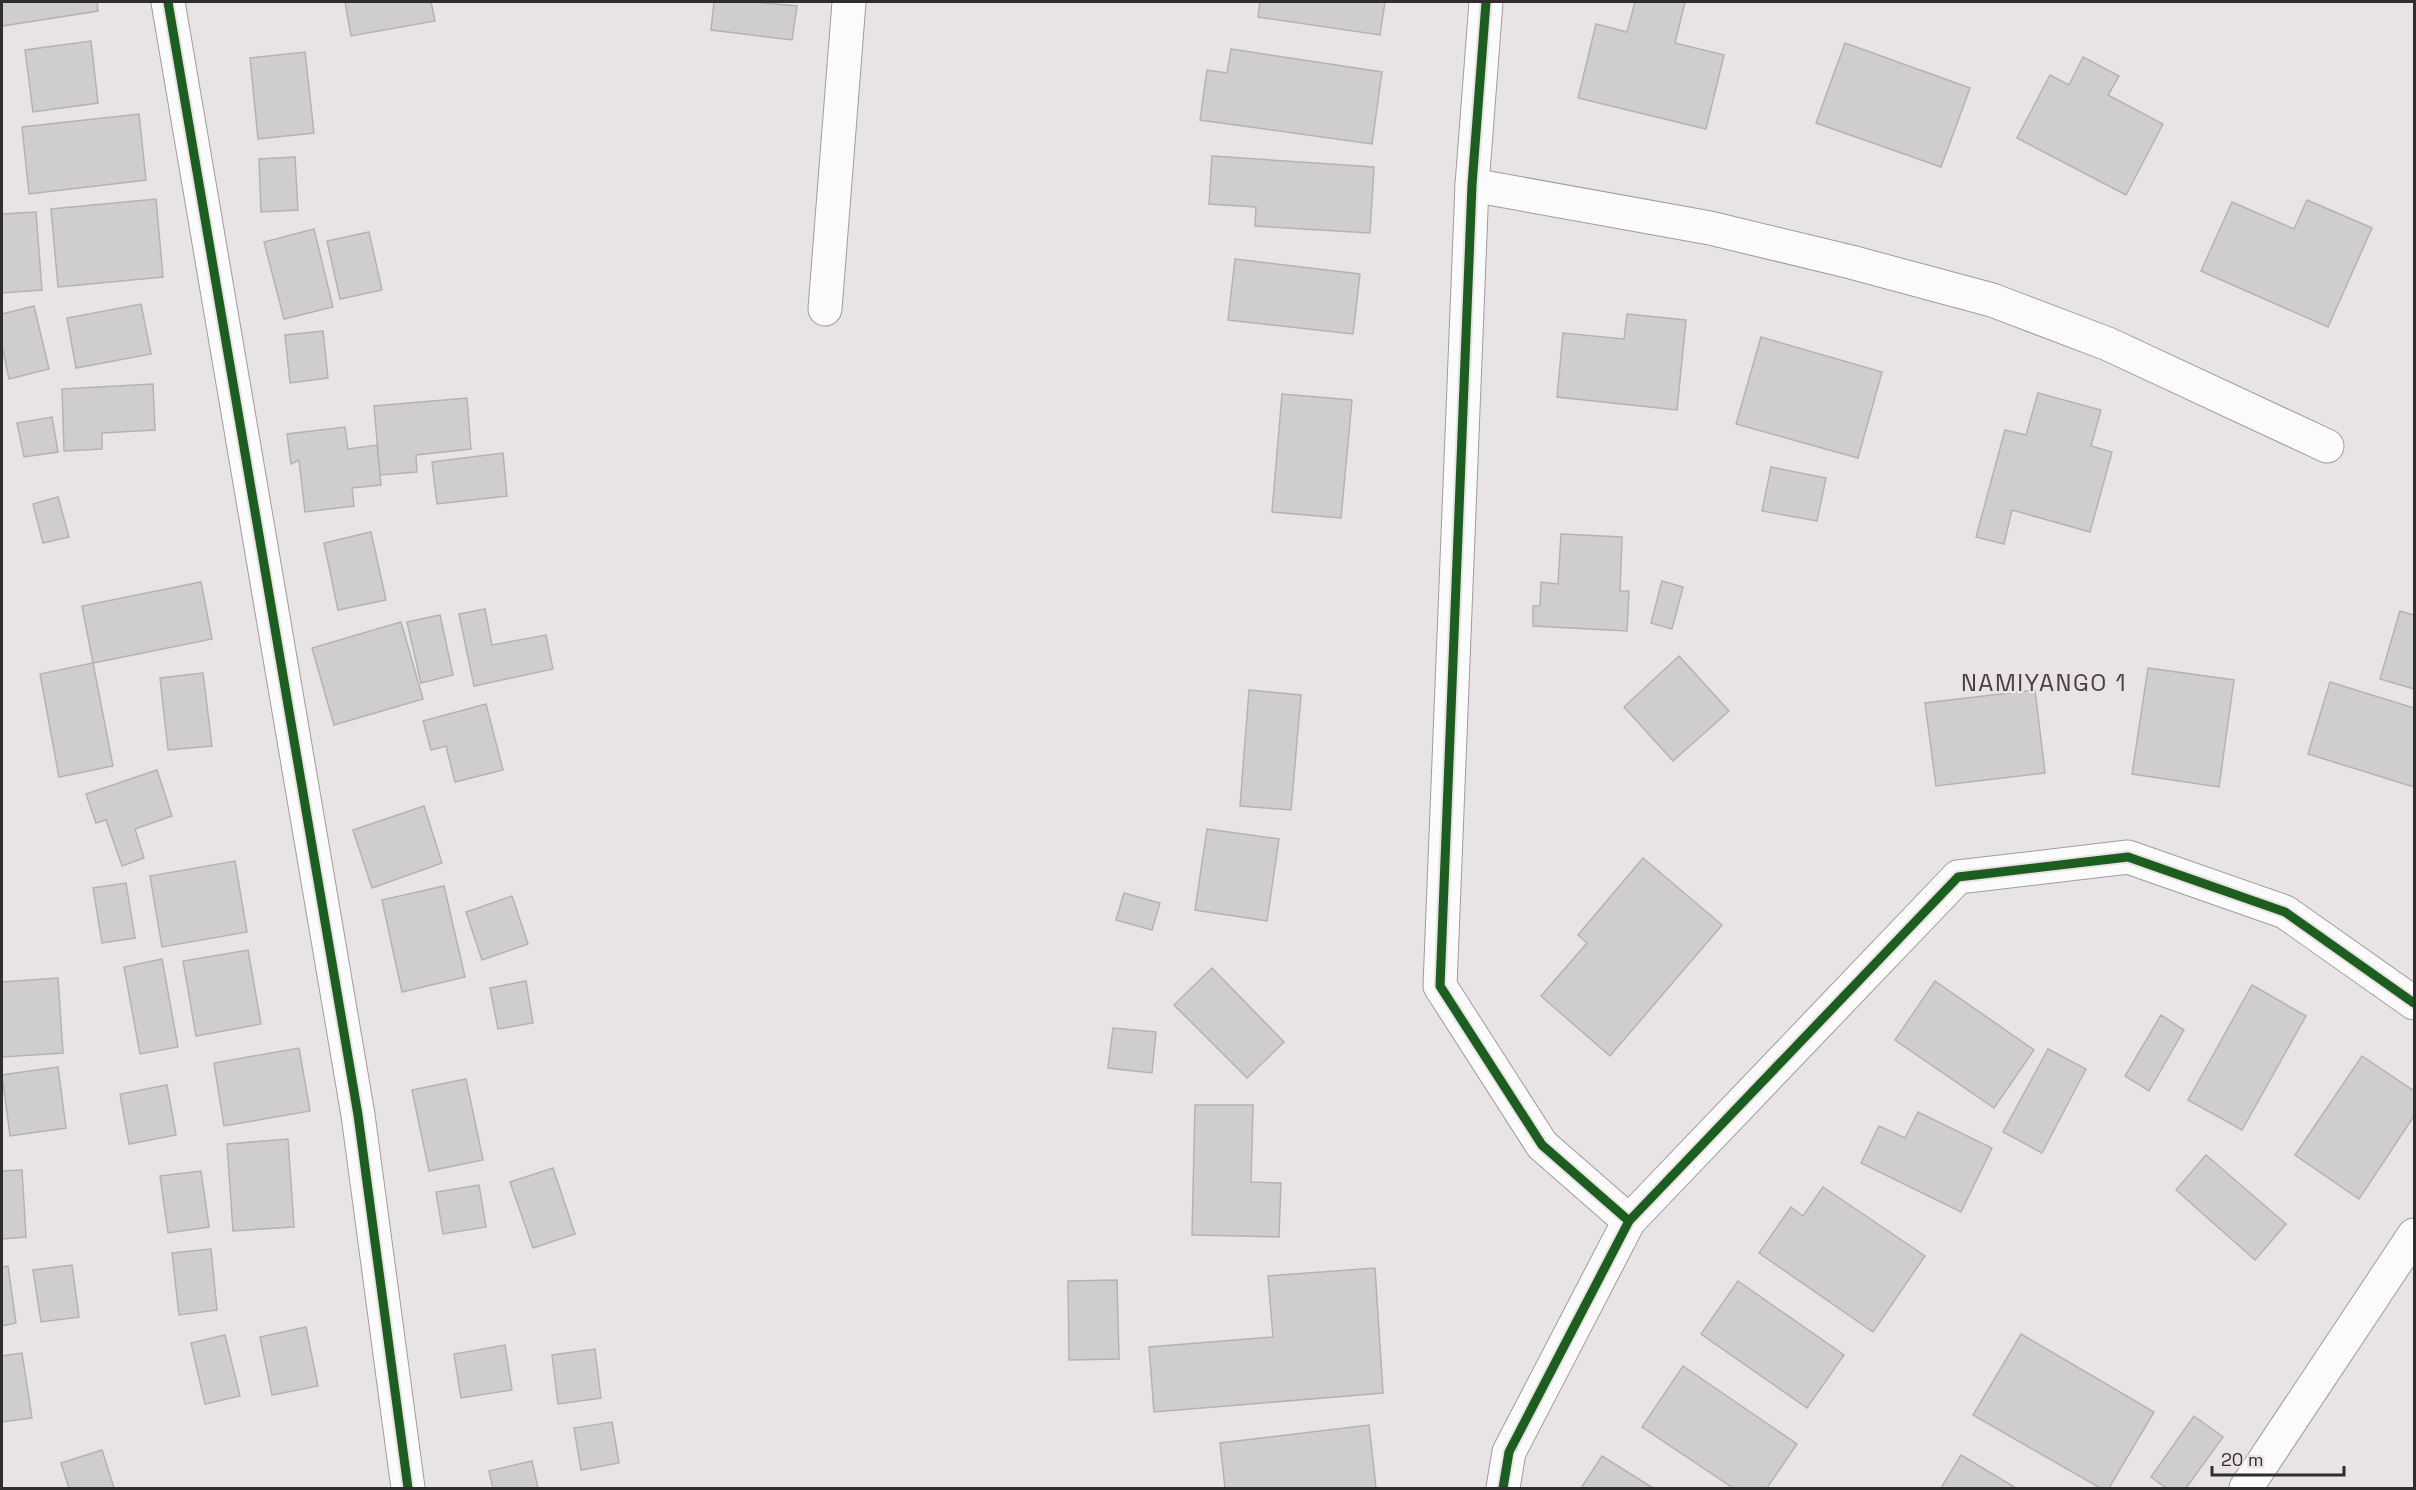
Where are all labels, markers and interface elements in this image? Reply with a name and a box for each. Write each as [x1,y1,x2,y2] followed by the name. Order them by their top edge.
[1961,667,2127,698] district label: NAMIYANGO 1
[2212,1439,2344,1477] scale bar
[2221,1448,2264,1471] text: 20 m

